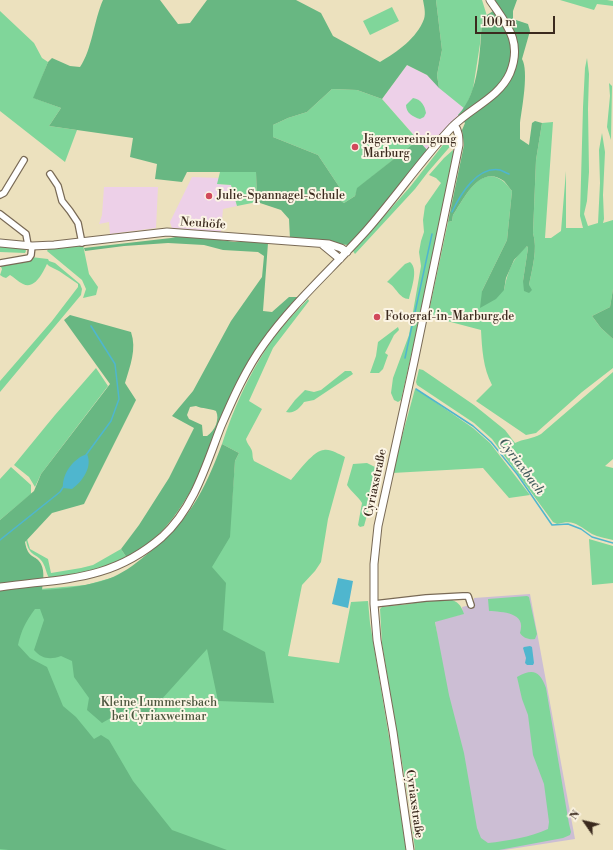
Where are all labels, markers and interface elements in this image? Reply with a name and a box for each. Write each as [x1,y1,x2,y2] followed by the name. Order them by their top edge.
[477,8,557,34] scale bar
[482,15,516,30] text: 100 m
[363,133,456,161] place label: Jägervereinigung Marburg
[350,142,360,152] marker: Jägervereinigung Marburg
[217,189,345,203] place label: Julie-Spannagel-Schule
[204,191,214,201] marker: Julie-Spannagel-Schule
[180,215,226,233] street label: Neuhöfe
[385,310,514,324] place label: Fotograf-in-Marburg.de
[372,312,382,322] marker: Fotograf-in-Marburg.de
[495,436,547,498] water label: Cyriaxbach
[362,448,390,518] street label: Cyriaxstraße
[101,696,217,724] park label: Kleine Lummersbach bei Cyriaxweimar
[402,769,426,839] street label: Cyriaxstraße
[565,802,605,842] north arrow
[567,808,583,823] text: N

